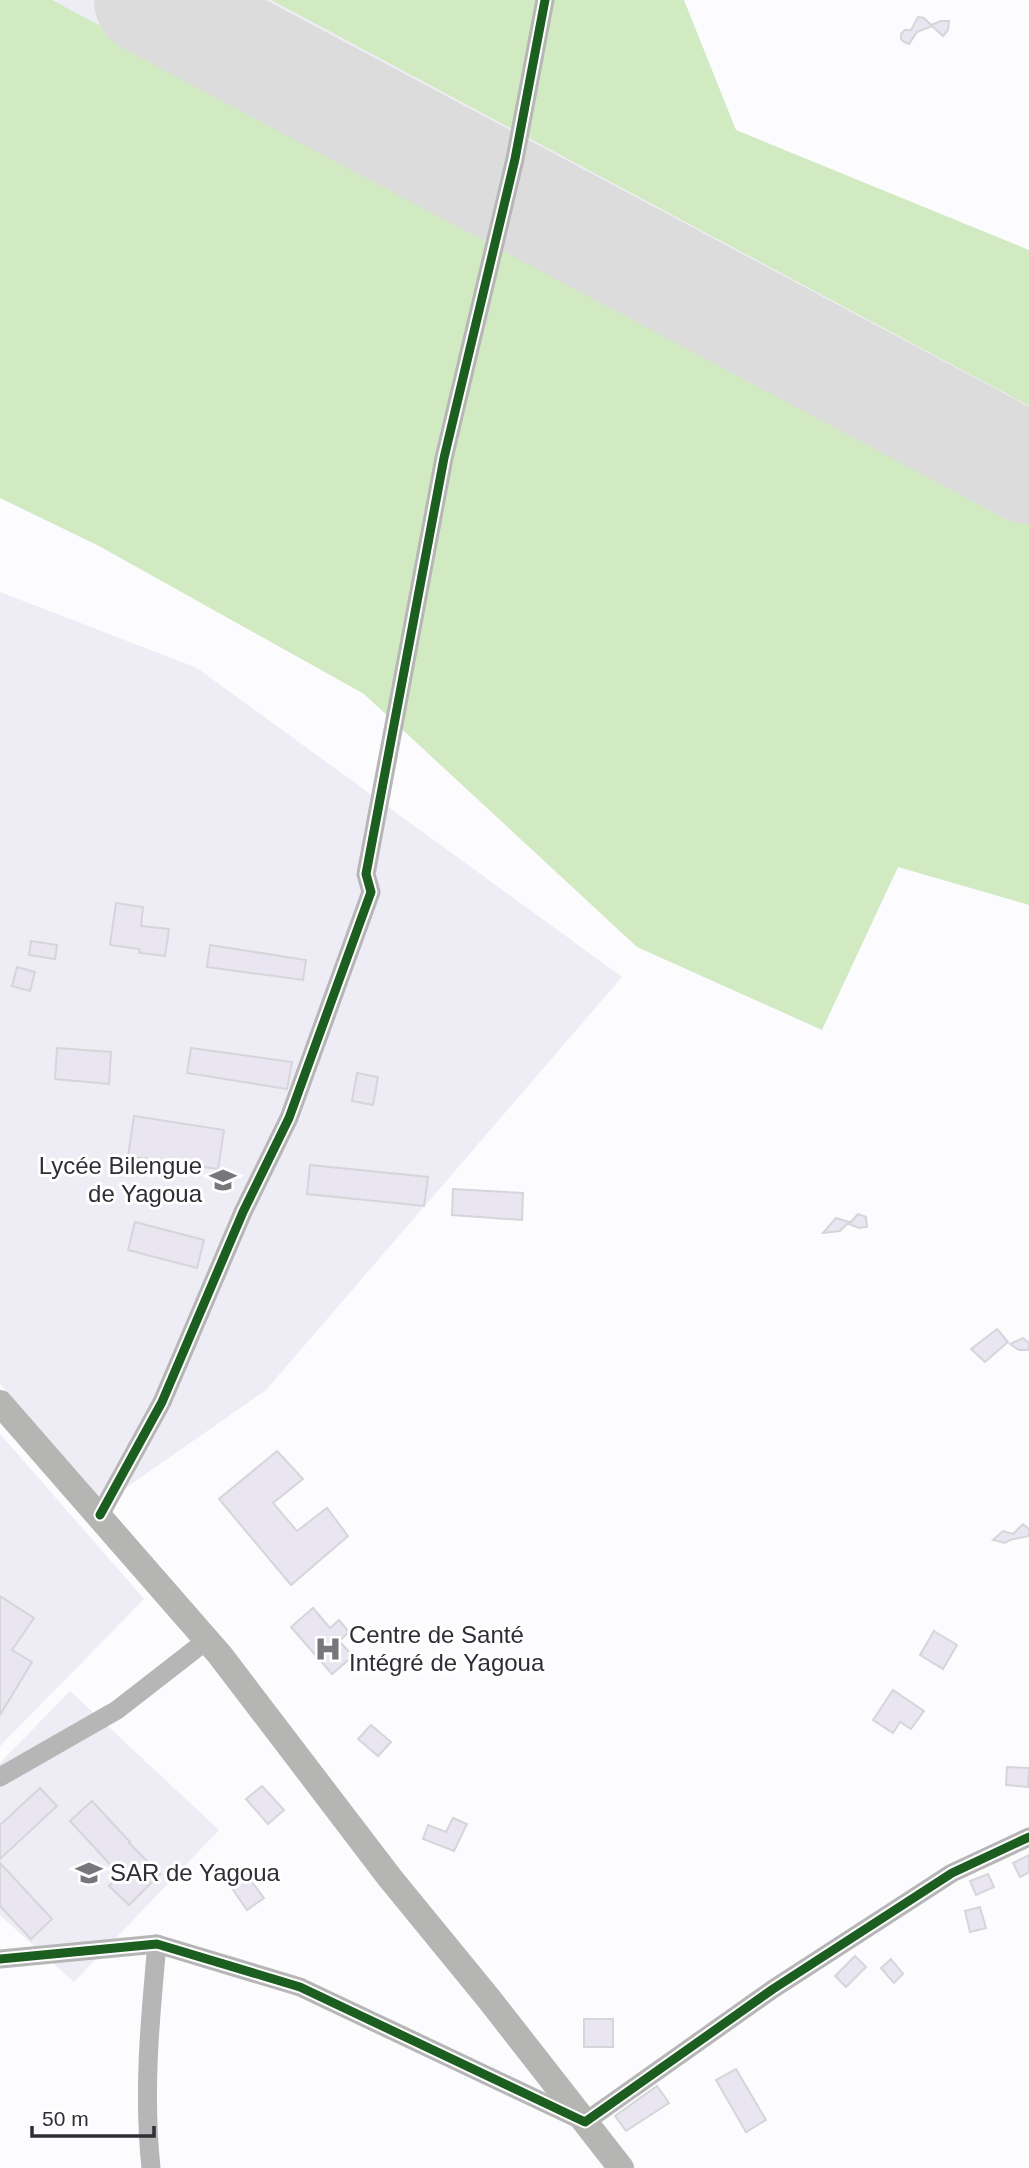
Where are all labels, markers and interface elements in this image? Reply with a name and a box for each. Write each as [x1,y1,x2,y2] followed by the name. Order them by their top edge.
[39,1152,203,1207] place label: Lycée Bilengue de Yagoua
[208,1165,238,1195] school or university icon: Lycée Bilengue de Yagoua
[349,1621,545,1676] place label: Centre de Santé Intégré de Yagoua
[313,1634,343,1664] hospital icon: Centre de Santé Intégré de Yagoua
[74,1858,104,1888] school or university icon: SAR de Yagoua
[110,1859,281,1886] place label: SAR de Yagoua
[32,2094,154,2138] scale bar
[42,2107,89,2130] text: 50 m

